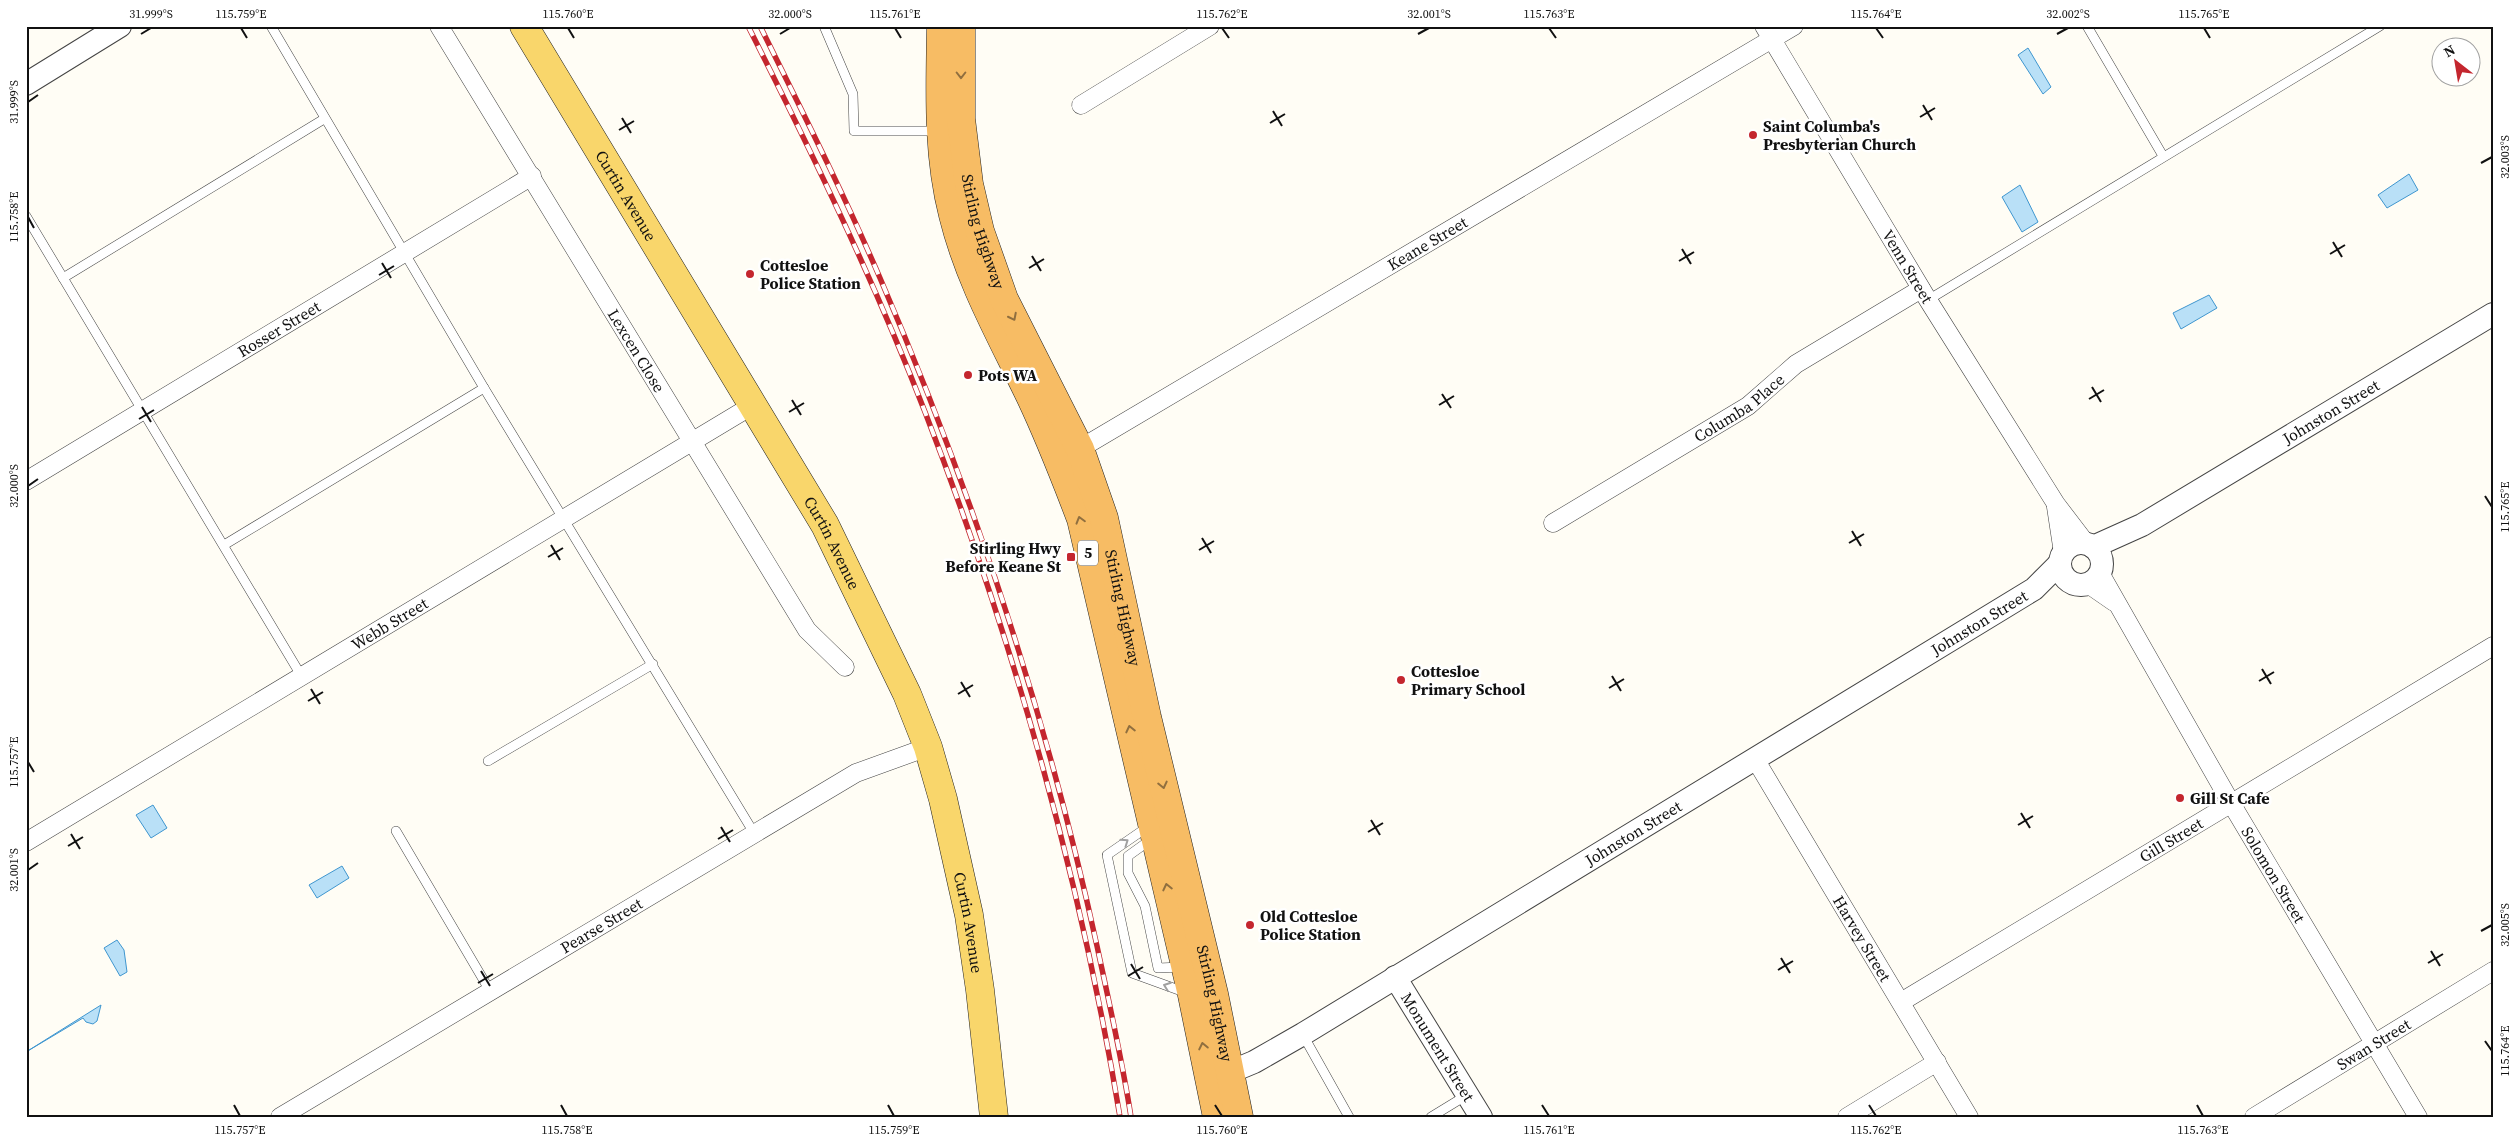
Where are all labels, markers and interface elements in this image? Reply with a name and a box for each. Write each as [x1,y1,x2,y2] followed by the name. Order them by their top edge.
[129,6,173,22] text: 31.999°S
[216,6,266,22] text: 115.759°E
[543,6,593,22] text: 115.760°E
[768,6,812,22] text: 32.000°S
[870,6,920,22] text: 115.761°E
[1197,6,1247,22] text: 115.762°E
[1407,6,1451,22] text: 32.001°S
[1524,6,1574,22] text: 115.763°E
[1851,6,1901,22] text: 115.764°E
[2046,6,2090,22] text: 32.002°S
[2179,6,2229,22] text: 115.765°E
[2432,38,2482,88] north arrow
[2440,40,2459,62] text: N
[956,72,966,79] one-way arrow
[6,80,22,124] text: 31.999°S
[1763,115,1916,155] place label: Saint Columba's Presbyterian Church
[1747,129,1759,141] marker: Saint Columba's Presbyterian Church
[2497,135,2513,179] text: 32.003°S
[590,146,662,245] street label: Curtin Avenue
[957,173,1011,293] street label: Stirling Highway
[6,192,22,242] text: 115.758°E
[1383,210,1472,275] street label: Keane Street
[1877,225,1939,308] street label: Venn Street
[760,254,861,294] place label: Cottesloe Police Station
[744,268,756,280] marker: Cottesloe Police Station
[233,295,325,362] street label: Rosser Street
[603,305,671,396] street label: Lexcen Close
[1007,312,1017,321] one-way arrow
[978,364,1038,386] place label: Pots WA
[1690,368,1789,447] street label: Columba Place
[962,369,974,381] marker: Pots WA
[2277,373,2384,450] street label: Johnston Street
[6,464,22,508] text: 32.000°S
[2497,482,2513,532] text: 115.765°E
[799,492,866,593] street label: Curtin Avenue
[1076,516,1086,524] one-way arrow
[945,537,1061,577] place label: Stirling Hwy Before Keane St
[1078,540,1098,566] road number: 5
[1100,547,1147,669] street label: Stirling Highway
[1065,551,1077,563] marker: Stirling Hwy Before Keane St
[1926,584,2032,661] street label: Johnston Street
[347,592,432,655] street label: Webb Street
[1411,660,1525,700] place label: Cottesloe Primary School
[1395,674,1407,686] marker: Cottesloe Primary School
[1125,724,1136,733] one-way arrow
[6,737,22,787] text: 115.757°E
[1157,781,1168,790] one-way arrow
[2190,787,2270,809] place label: Gill St Cafe
[2174,792,2186,804] marker: Gill St Cafe
[1580,795,1686,871] street label: Johnston Street
[2135,812,2207,867] street label: Gill Street
[2236,822,2311,927] street label: Solomon Street
[1119,839,1129,848] one-way arrow
[6,848,22,892] text: 32.001°S
[949,870,988,975] street label: Curtin Avenue
[1162,883,1173,892] one-way arrow
[1828,891,1897,986] street label: Harvey Street
[556,892,647,958] street label: Pearse Street
[2497,903,2513,947] text: 32.005°S
[1260,905,1361,945] place label: Old Cottesloe Police Station
[1244,919,1256,931] marker: Old Cottesloe Police Station
[1192,943,1239,1064] street label: Stirling Highway
[1163,982,1172,992] one-way arrow
[1396,988,1480,1106] street label: Monument Street
[2332,1013,2415,1075] street label: Swan Street
[2497,1026,2513,1076] text: 115.764°E
[1198,1041,1208,1050] one-way arrow
[215,1122,265,1138] text: 115.757°E
[542,1122,592,1138] text: 115.758°E
[869,1122,919,1138] text: 115.759°E
[1197,1122,1247,1138] text: 115.760°E
[1524,1122,1574,1138] text: 115.761°E
[1851,1122,1901,1138] text: 115.762°E
[2178,1122,2228,1138] text: 115.763°E

